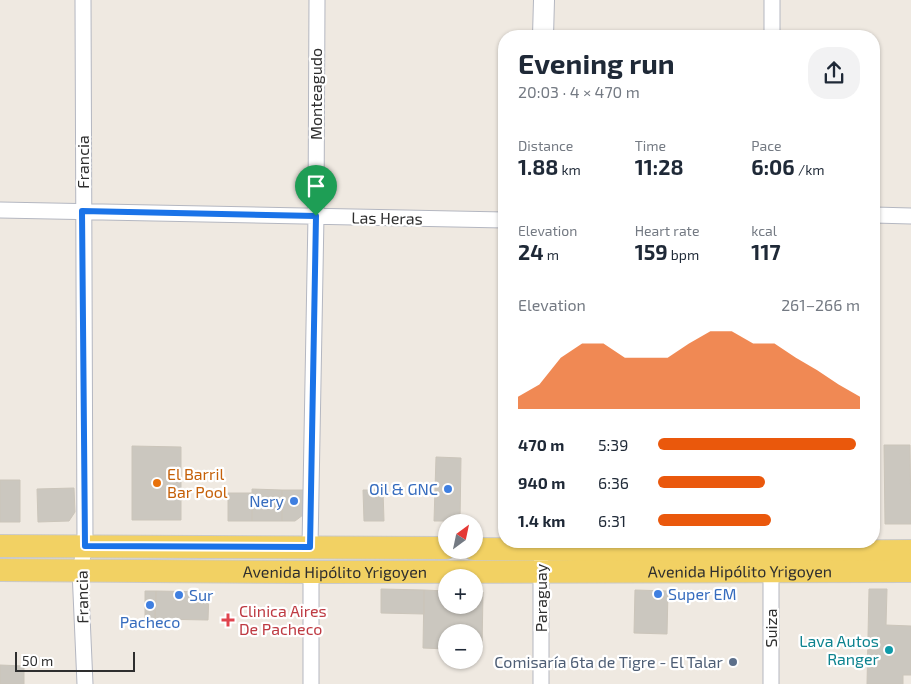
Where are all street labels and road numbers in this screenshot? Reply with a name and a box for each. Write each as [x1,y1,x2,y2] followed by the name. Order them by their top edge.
[306,48,325,140] street label: Monteagudo
[73,135,92,189] street label: Francia
[351,207,423,228] street label: Las Heras
[648,561,832,580] street label: Avenida Hipólito Yrigoyen
[243,562,427,581] street label: Avenida Hipólito Yrigoyen
[531,563,550,632] street label: Paraguay
[72,570,91,624] street label: Francia
[761,608,780,648] street label: Suiza

